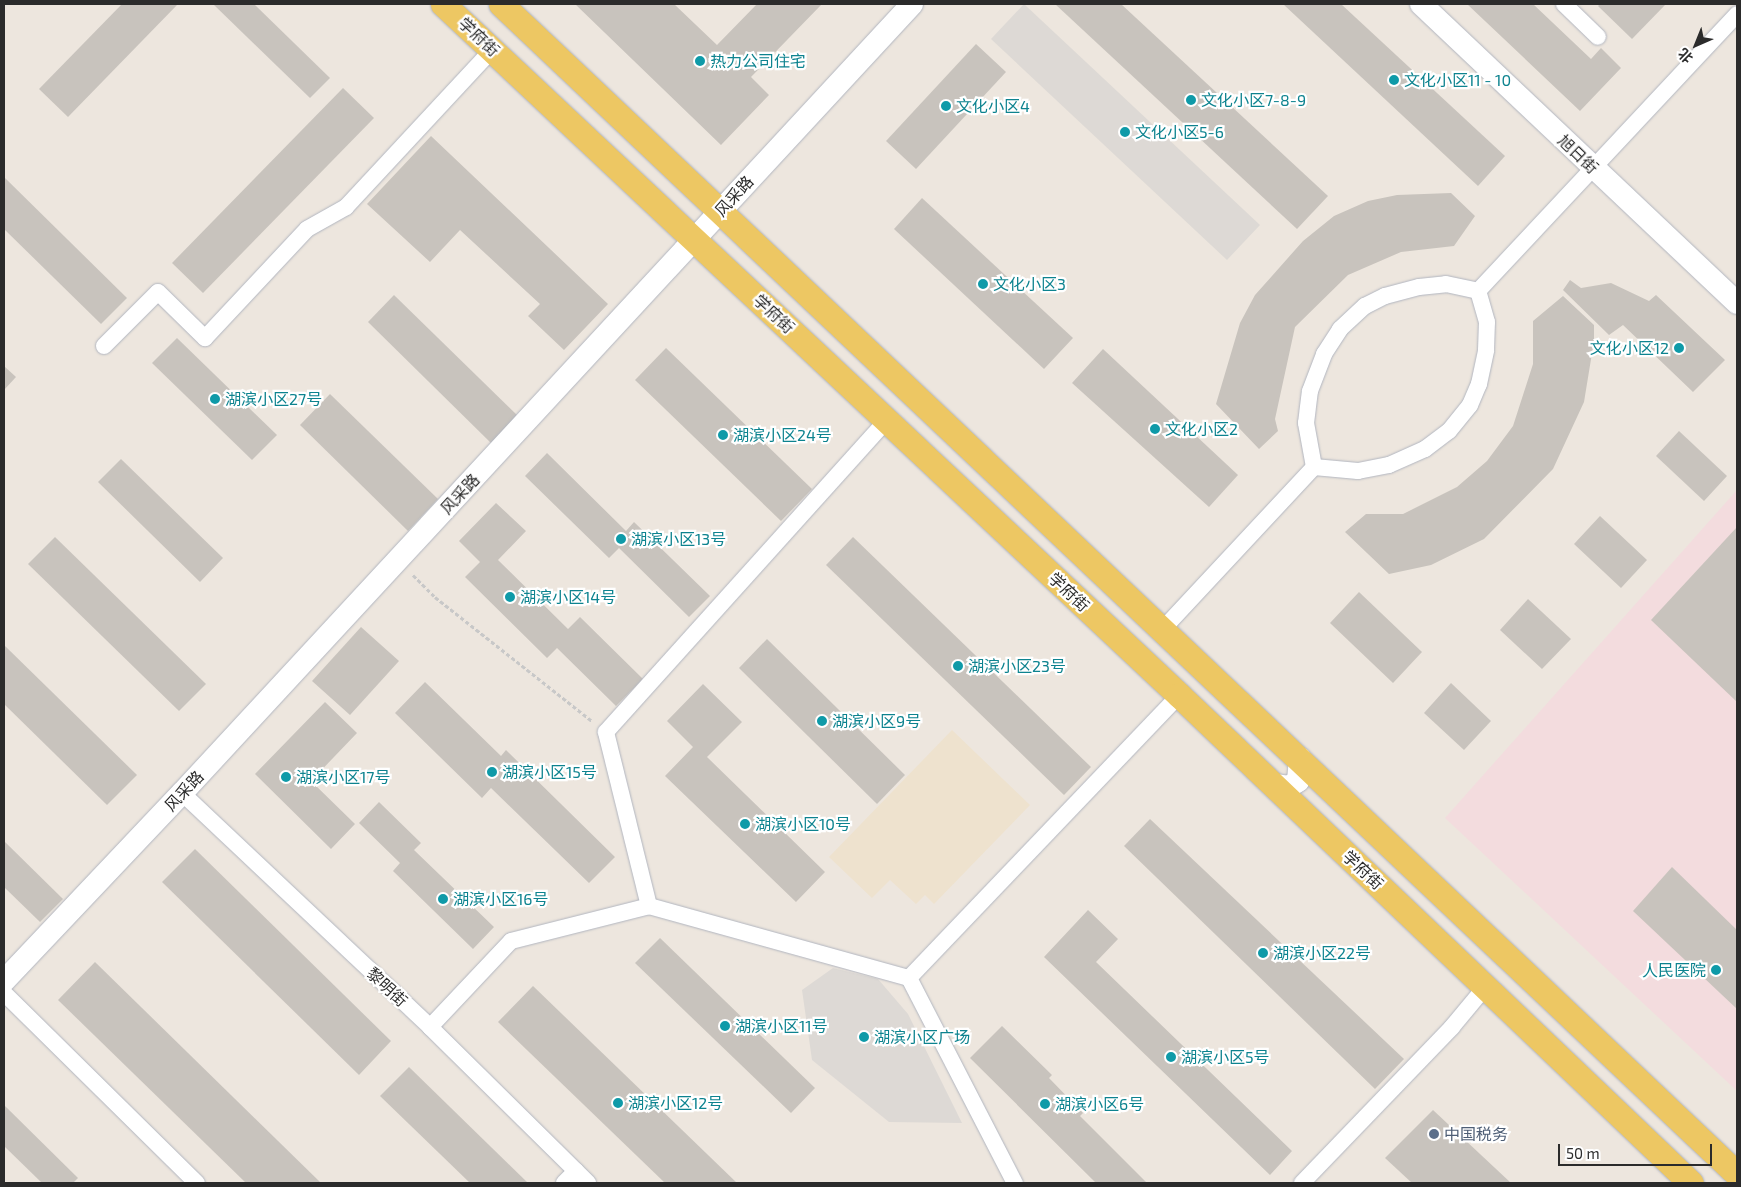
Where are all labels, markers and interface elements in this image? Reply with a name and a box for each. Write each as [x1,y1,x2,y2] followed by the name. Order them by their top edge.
[455,14,503,60] street label: 学府街
[1671,20,1721,70] north arrow
[1674,45,1696,67] text: 北
[710,51,806,71] place label: 热力公司住宅
[694,55,706,67] marker: 热力公司住宅
[1404,70,1511,90] place label: 文化小区11 - 10
[1388,74,1400,86] marker: 文化小区11 - 10
[1201,90,1306,110] place label: 文化小区7-8-9
[1185,94,1197,106] marker: 文化小区7-8-9
[956,96,1030,116] place label: 文化小区4
[940,100,952,112] marker: 文化小区4
[1135,122,1224,142] place label: 文化小区5-6
[1119,126,1131,138] marker: 文化小区5-6
[1554,130,1602,178] street label: 旭日街
[711,172,757,220] street label: 风采路
[993,274,1066,294] place label: 文化小区3
[977,278,989,290] marker: 文化小区3
[750,291,798,337] street label: 学府街
[1590,338,1669,358] place label: 文化小区12
[1673,342,1685,354] marker: 文化小区12
[225,389,322,409] place label: 湖滨小区27号
[209,393,221,405] marker: 湖滨小区27号
[1165,419,1238,439] place label: 文化小区2
[1149,423,1161,435] marker: 文化小区2
[733,425,832,445] place label: 湖滨小区24号
[717,429,729,441] marker: 湖滨小区24号
[437,470,483,518] street label: 风采路
[631,529,726,549] place label: 湖滨小区13号
[615,533,627,545] marker: 湖滨小区13号
[1045,569,1093,615] street label: 学府街
[520,587,616,607] place label: 湖滨小区14号
[504,591,516,603] marker: 湖滨小区14号
[968,656,1066,676] place label: 湖滨小区23号
[952,660,964,672] marker: 湖滨小区23号
[832,711,921,731] place label: 湖滨小区9号
[816,715,828,727] marker: 湖滨小区9号
[502,762,597,782] place label: 湖滨小区15号
[486,766,498,778] marker: 湖滨小区15号
[161,767,207,815] street label: 风采路
[296,767,391,787] place label: 湖滨小区17号
[280,771,292,783] marker: 湖滨小区17号
[755,814,851,834] place label: 湖滨小区10号
[739,818,751,830] marker: 湖滨小区10号
[1339,847,1387,893] street label: 学府街
[453,889,549,909] place label: 湖滨小区16号
[437,893,449,905] marker: 湖滨小区16号
[1273,943,1371,963] place label: 湖滨小区22号
[1257,947,1269,959] marker: 湖滨小区22号
[1642,960,1706,980] place label: 人民医院
[363,964,411,1010] street label: 黎明街
[1710,964,1722,976] marker: 人民医院
[735,1016,828,1036] place label: 湖滨小区11号
[719,1020,731,1032] marker: 湖滨小区11号
[874,1027,970,1047] place label: 湖滨小区广场
[858,1031,870,1043] marker: 湖滨小区广场
[1181,1047,1270,1067] place label: 湖滨小区5号
[1165,1051,1177,1063] marker: 湖滨小区5号
[628,1093,723,1113] place label: 湖滨小区12号
[1055,1094,1144,1114] place label: 湖滨小区6号
[612,1097,624,1109] marker: 湖滨小区12号
[1039,1098,1051,1110] marker: 湖滨小区6号
[1444,1124,1508,1144] place label: 中国税务
[1428,1128,1440,1140] marker: 中国税务
[1561,1134,1715,1166] scale bar
[1566,1144,1600,1162] text: 50 m

